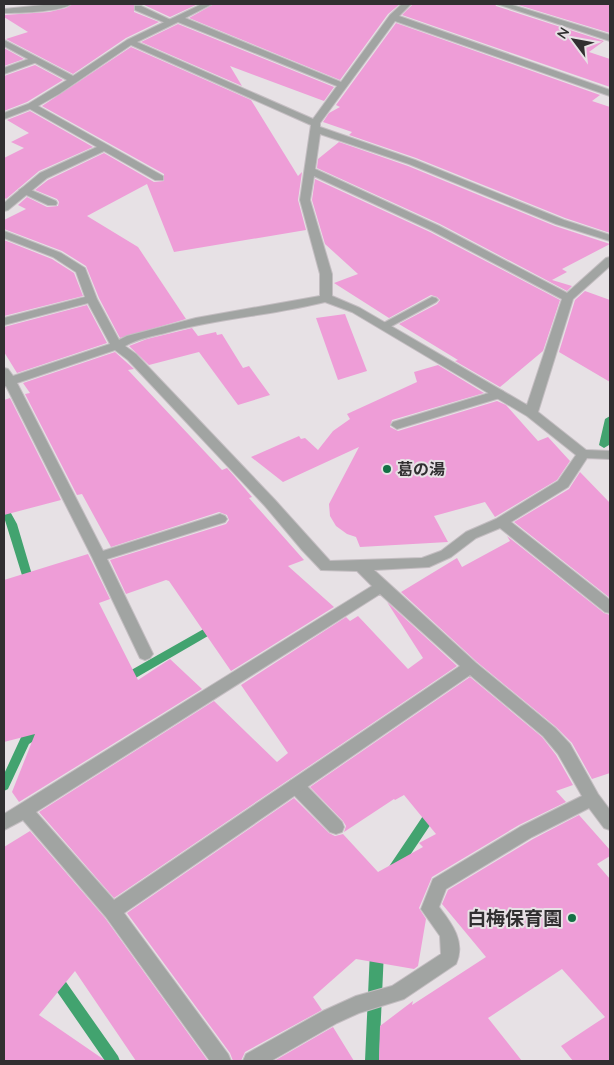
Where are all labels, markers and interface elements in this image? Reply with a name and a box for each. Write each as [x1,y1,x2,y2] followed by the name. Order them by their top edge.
[549,15,599,65] north arrow
[553,24,573,42] text: N
[397,459,445,479] place label: 葛の湯
[381,463,393,475] marker: 葛の湯
[467,906,562,930] place label: 白梅保育園
[566,912,578,924] marker: 白梅保育園

